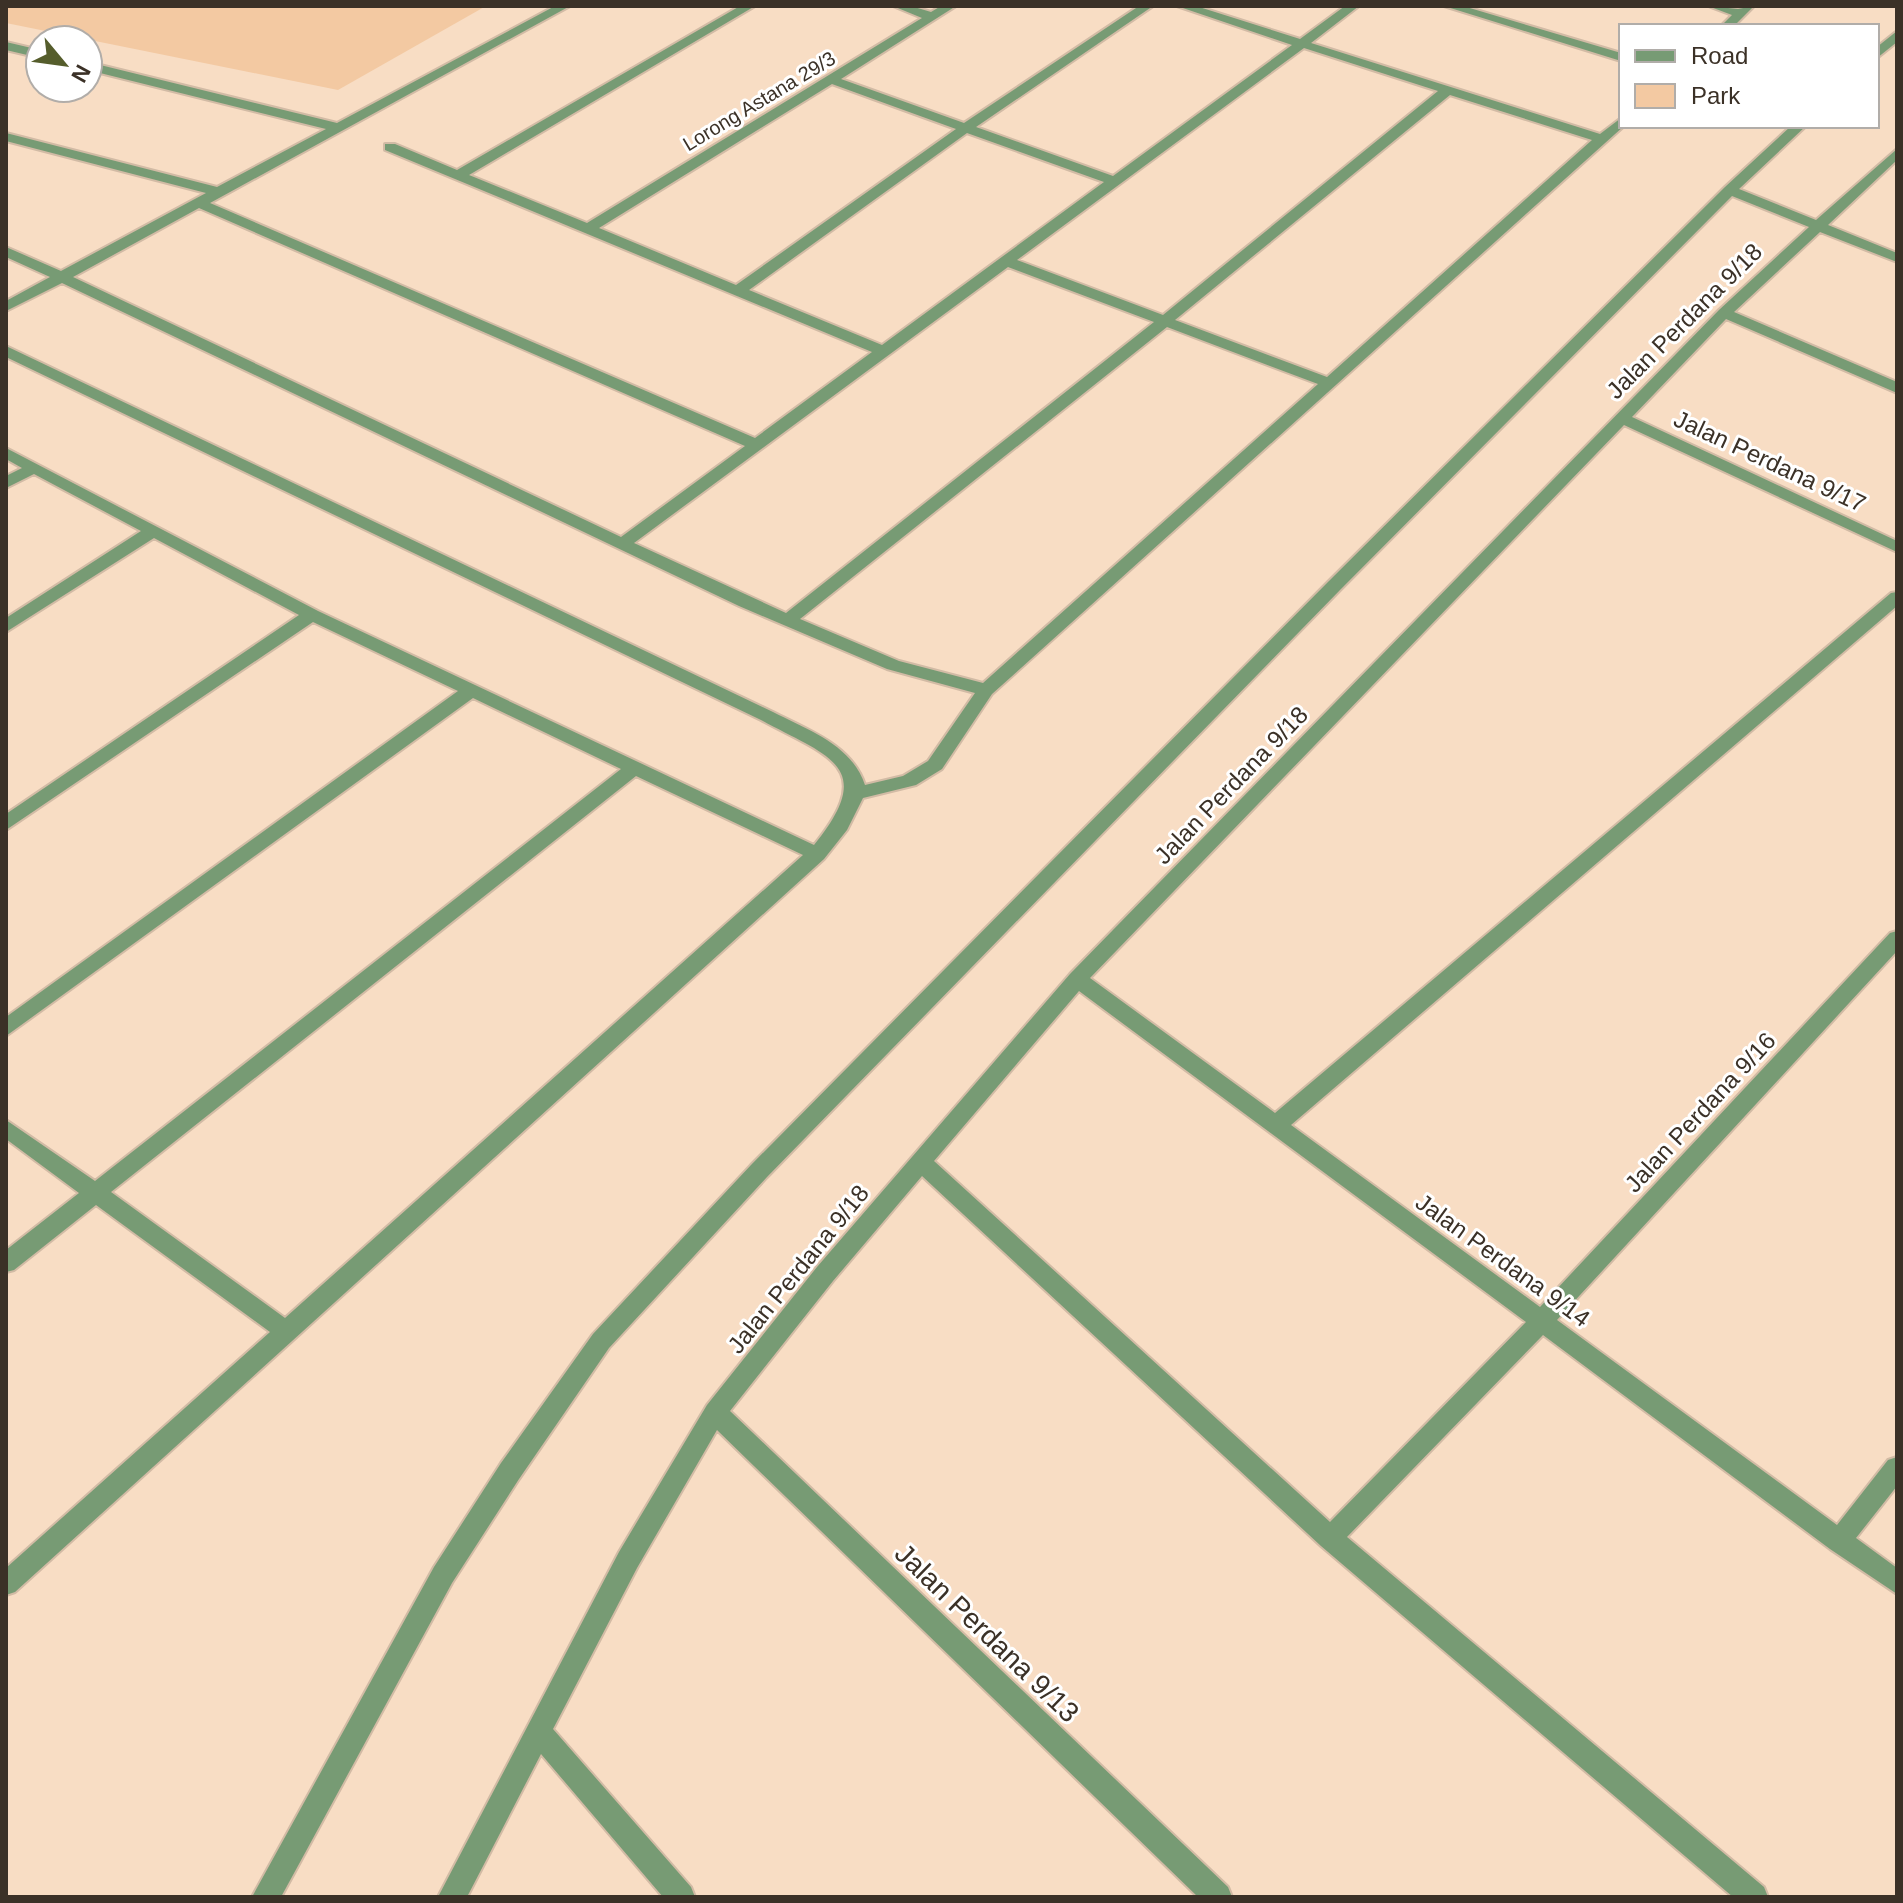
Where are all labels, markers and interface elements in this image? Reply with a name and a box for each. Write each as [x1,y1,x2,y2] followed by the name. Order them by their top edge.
[24,24,104,104] north arrow
[1619,24,1879,128] legend
[1691,42,1748,69] text: Road
[679,47,839,155] street label: Lorong Astana 29/3
[66,60,96,86] text: N
[1691,82,1741,109] text: Park
[1601,238,1767,404] street label: Jalan Perdana 9/18
[1670,405,1870,517] street label: Jalan Perdana 9/17
[1149,701,1313,869] street label: Jalan Perdana 9/18
[1619,1027,1781,1197] street label: Jalan Perdana 9/16
[722,1180,874,1358] street label: Jalan Perdana 9/18
[1411,1188,1595,1332] street label: Jalan Perdana 9/14
[889,1537,1085,1729] street label: Jalan Perdana 9/13

